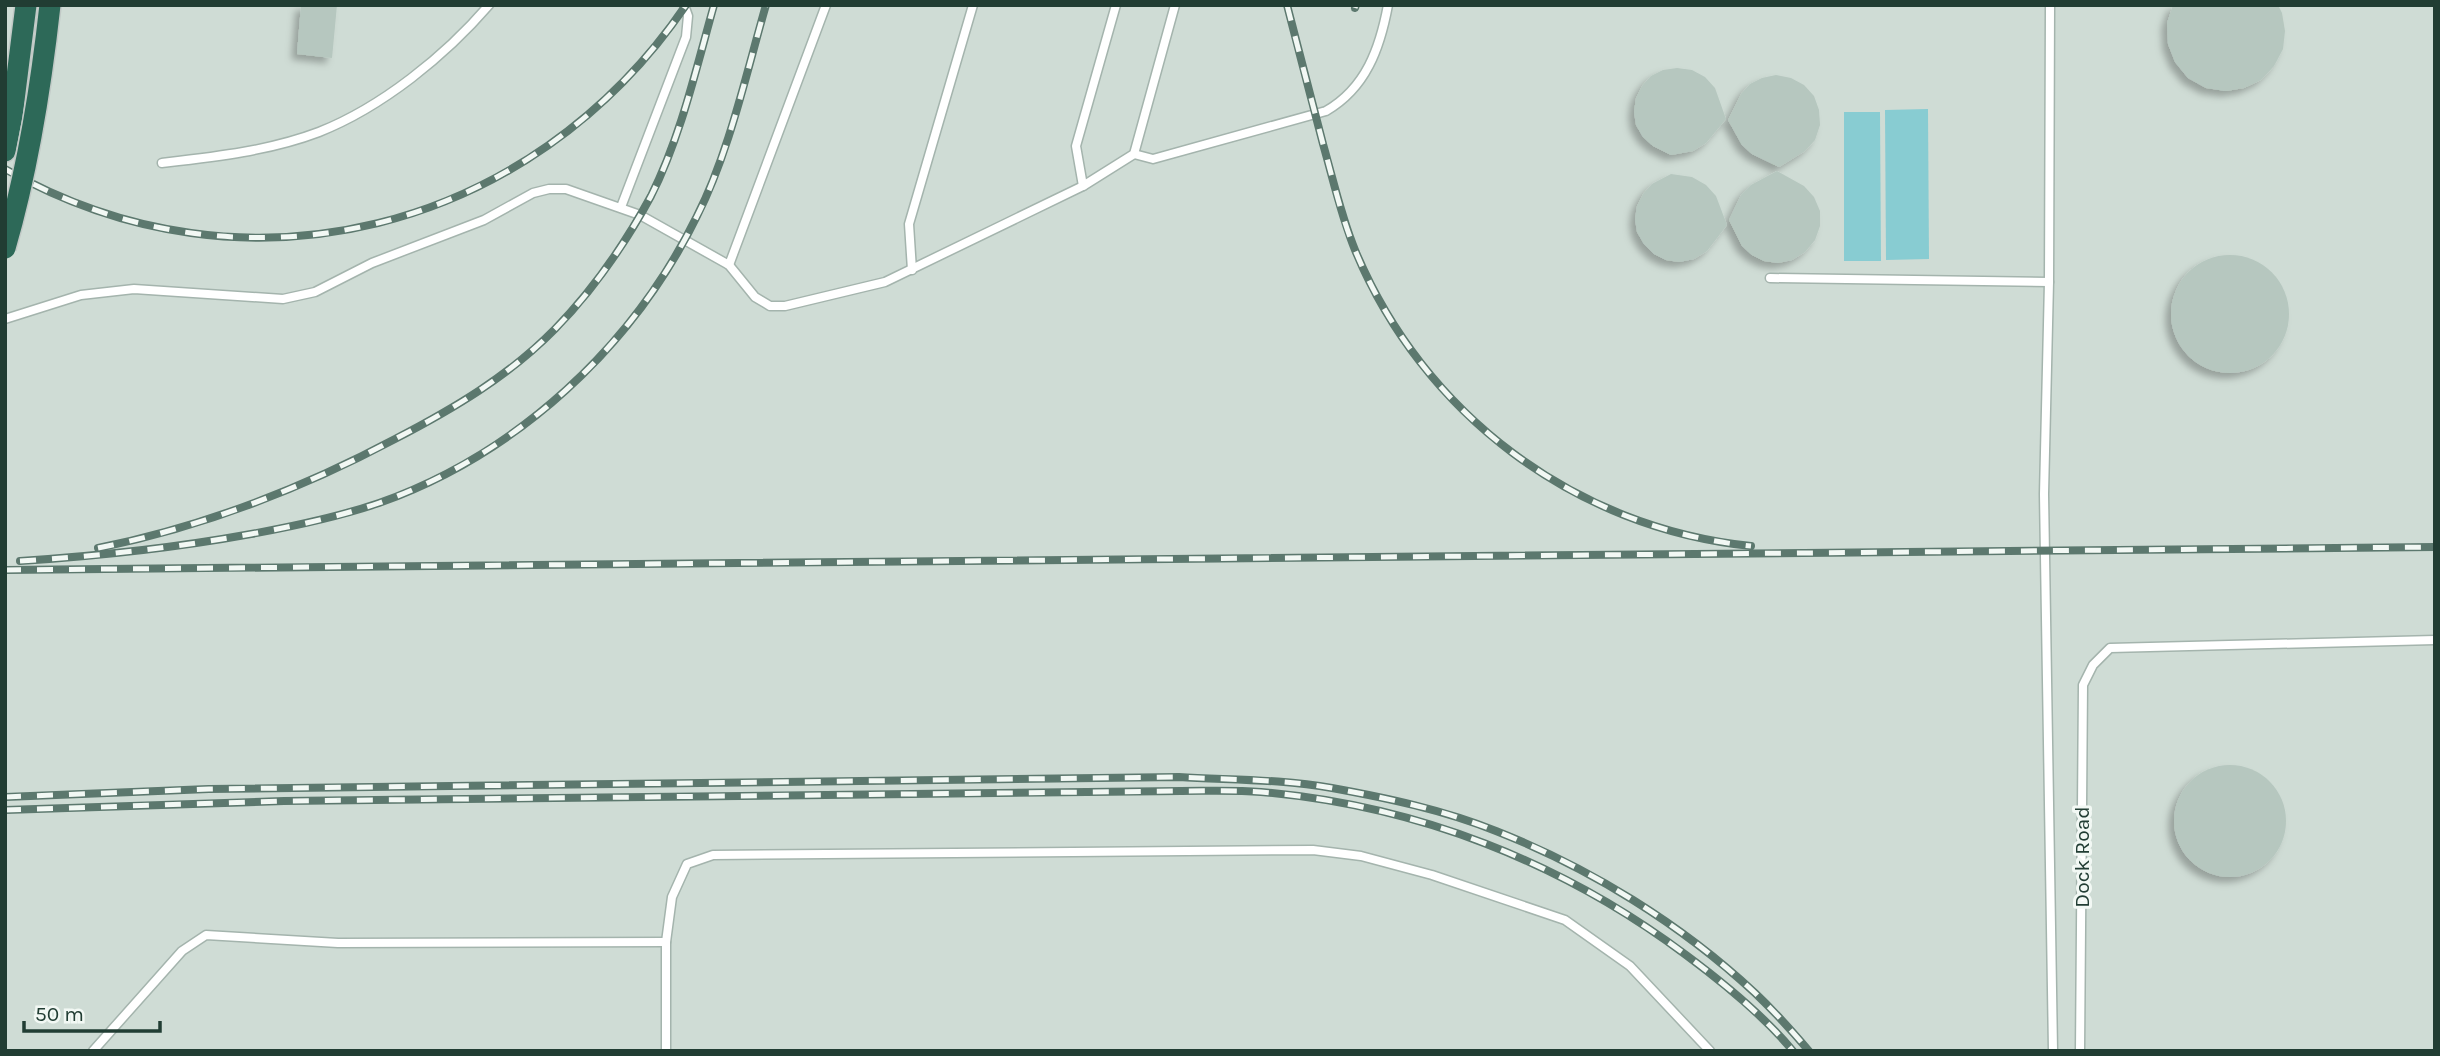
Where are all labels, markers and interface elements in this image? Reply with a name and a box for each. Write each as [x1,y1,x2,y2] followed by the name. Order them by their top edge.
[2070,806,2094,908] street label: Dock Road
[24,990,161,1034] scale bar
[35,1002,84,1026] text: 50 m

